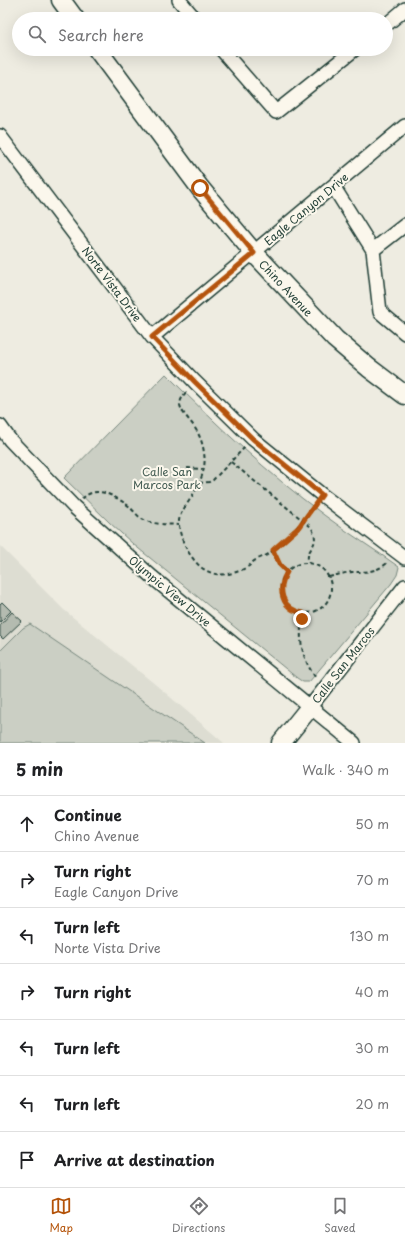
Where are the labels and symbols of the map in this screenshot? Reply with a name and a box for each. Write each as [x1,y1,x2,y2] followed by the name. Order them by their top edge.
[260,169,352,249] street label: Eagle Canyon Drive
[191,179,209,197] route start
[78,243,146,325] street label: Norte Vista Drive
[255,256,317,320] street label: Chino Avenue
[133,463,201,493] park label: Calle San Marcos Park
[125,551,215,631] street label: Olympic View Drive
[293,610,311,628] route end
[308,623,379,707] street label: Calle San Marcos

